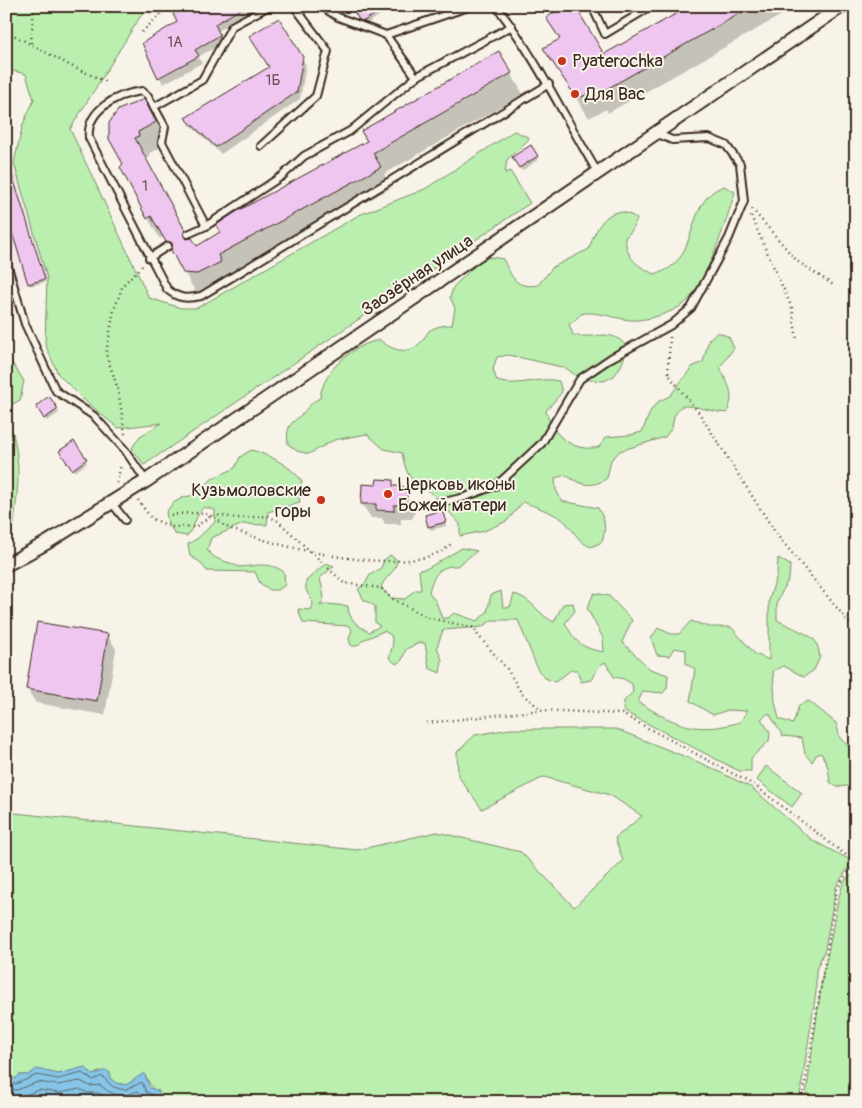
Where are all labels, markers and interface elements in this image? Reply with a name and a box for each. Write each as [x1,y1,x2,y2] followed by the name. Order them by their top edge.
[167,33,183,52] house number: 1А
[572,50,663,73] place label: Pyaterochka
[556,55,568,67] marker: Pyaterochka
[266,71,280,90] house number: 1Б
[584,83,645,106] place label: Для Вас
[569,88,581,100] marker: Для Вас
[142,177,148,196] house number: 1
[357,229,478,321] street label: Заозёрная улица
[398,473,516,517] place label: Церковь иконы Божей матери
[191,479,311,523] place label: Кузьмоловские горы
[382,488,394,500] marker: Церковь иконы Божей матери
[315,494,327,506] marker: Кузьмоловские горы

